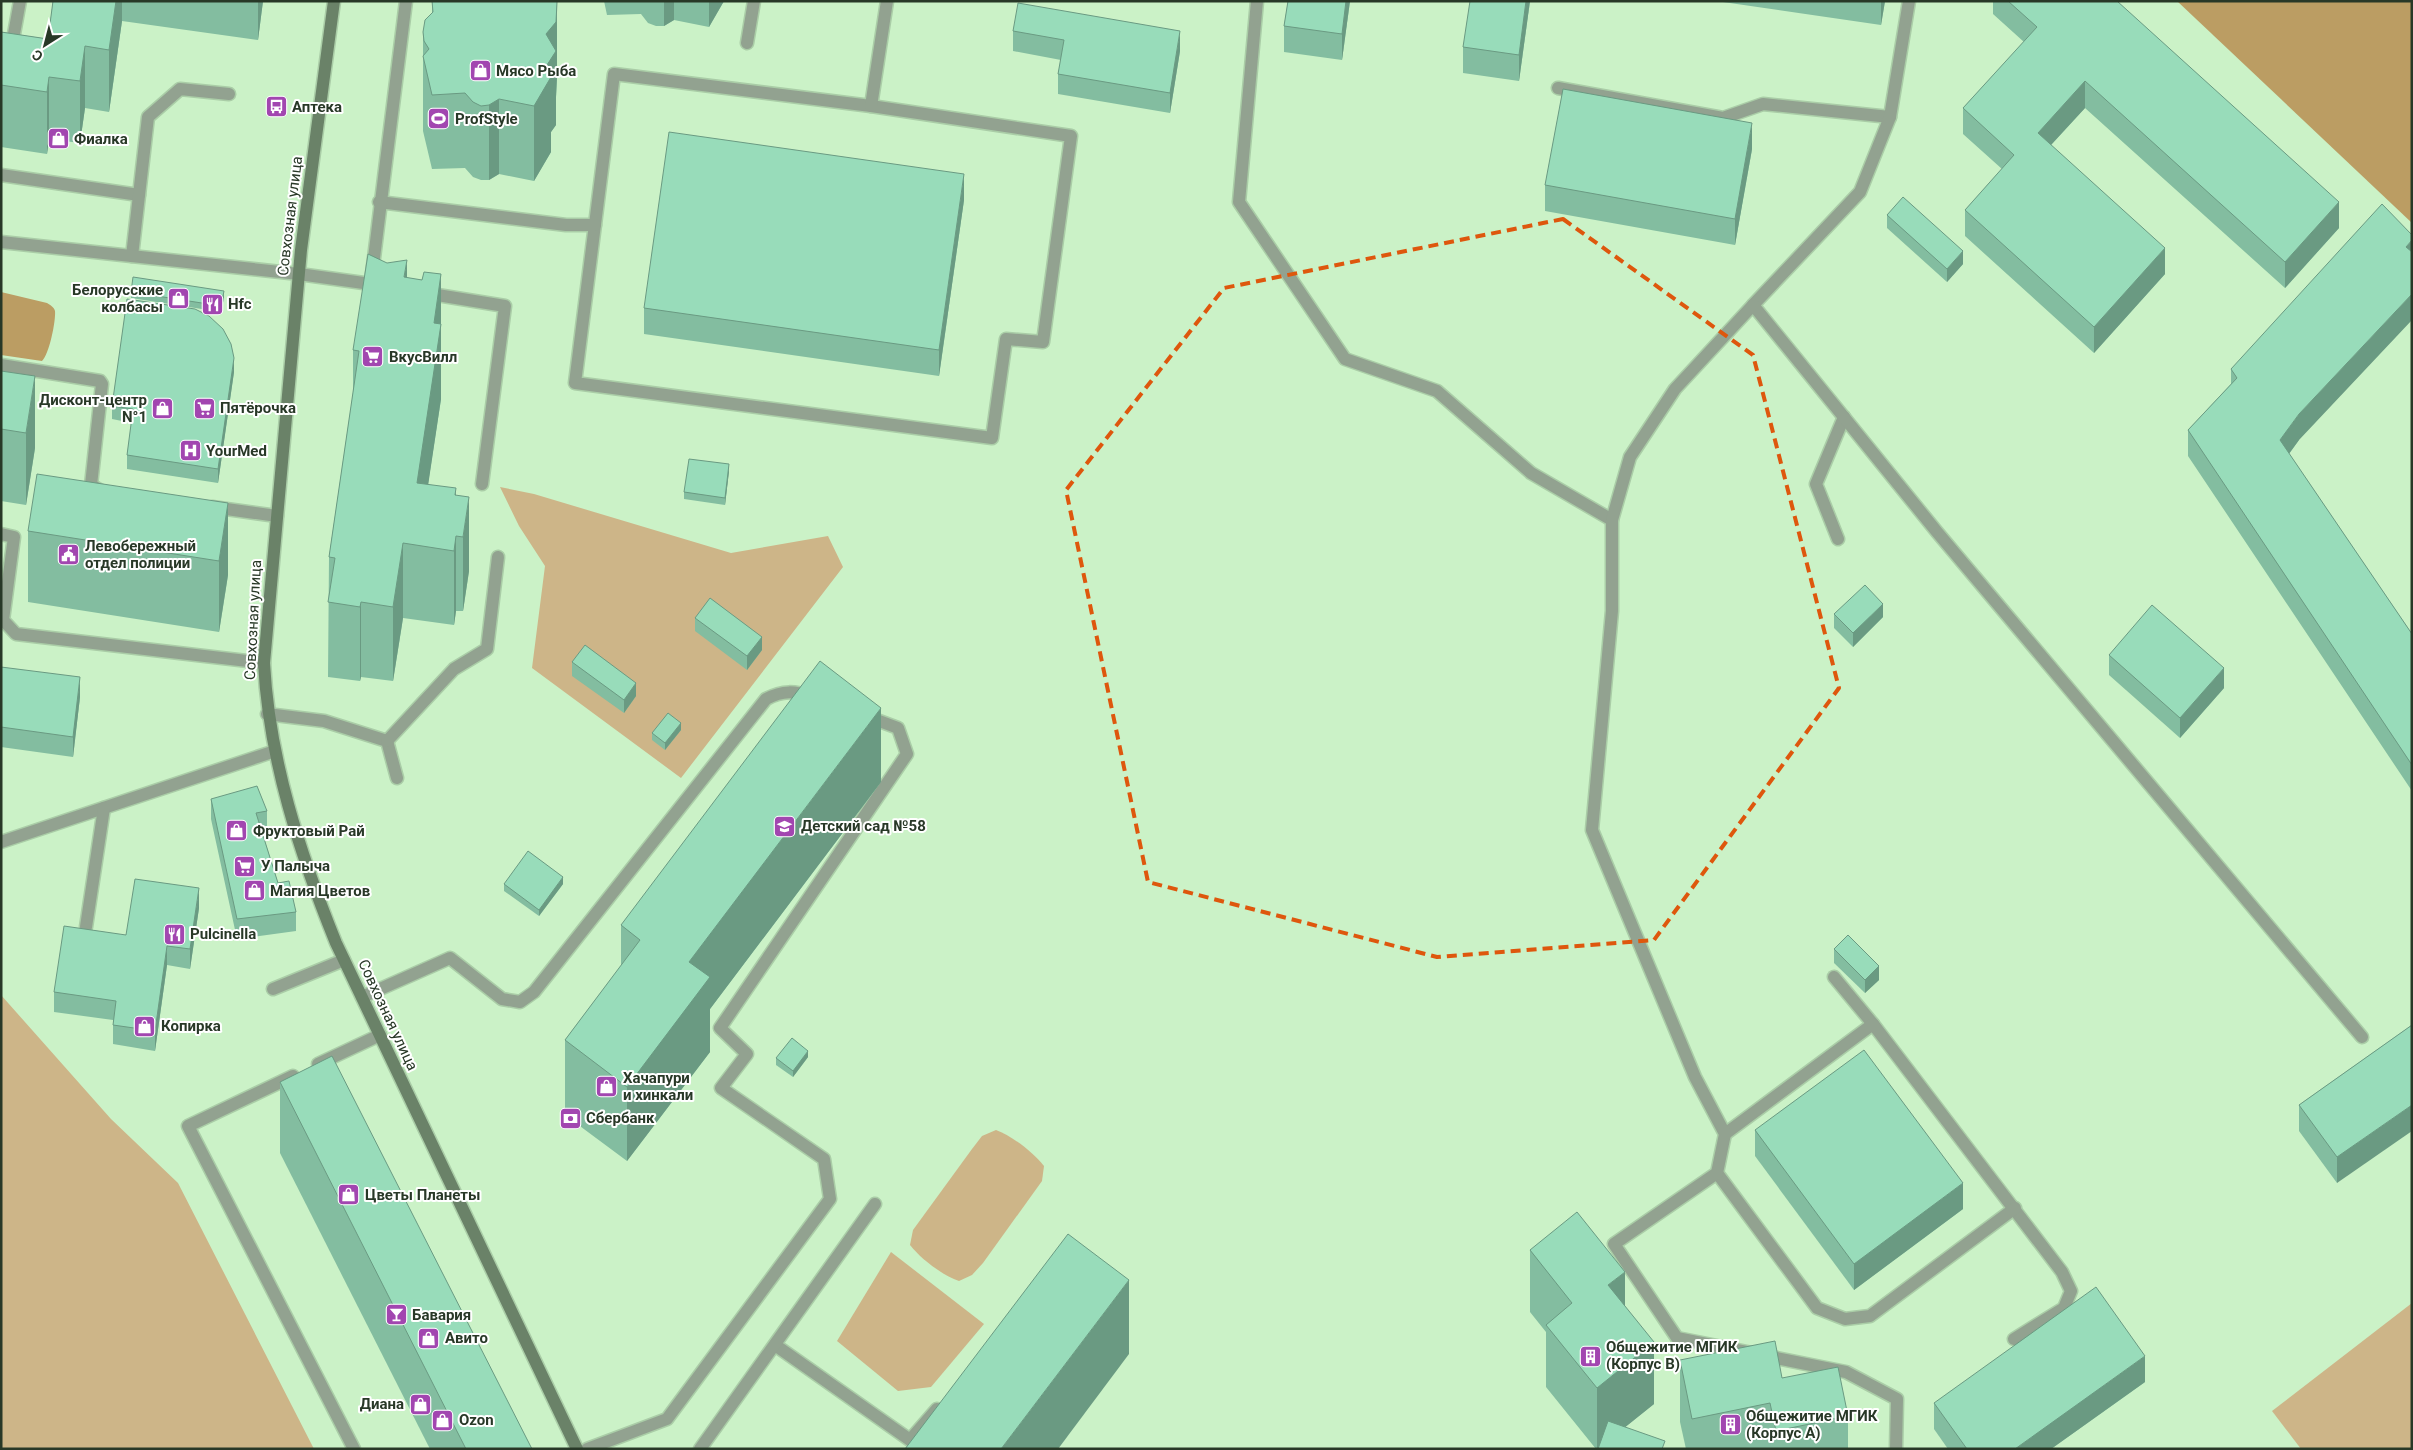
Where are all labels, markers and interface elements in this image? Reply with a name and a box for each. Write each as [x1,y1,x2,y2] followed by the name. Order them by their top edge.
[20,20,70,70] north arrow
[29,46,46,65] text: С
[468,59,492,83] shop icon: Мясо Рыба
[496,62,576,80] place label: Мясо Рыба
[264,95,288,119] bus stop icon: Аптека
[292,98,342,116] place label: Аптека
[427,107,451,131] sports icon: ProfStyle
[455,110,518,128] place label: ProfStyle
[46,127,70,151] shop icon: Фиалка
[74,130,128,148] place label: Фиалка
[274,155,306,277] street label: Совхозная улица
[72,281,163,316] place label: Белорусские колбасы
[167,287,191,311] shop icon: Белорусские колбасы
[200,292,224,316] restaurant icon: Hfc
[228,295,252,313] place label: Hfc
[361,345,385,369] supermarket icon: ВкусВилл
[389,348,457,366] place label: ВкусВилл
[39,391,147,426] place label: Дисконт-центр N°1
[192,396,216,420] supermarket icon: Пятёрочка
[151,397,175,421] shop icon: Дисконт-центр N°1
[220,399,296,417] place label: Пятёрочка
[178,439,202,463] hospital icon: YourMed
[206,442,267,460] place label: YourMed
[85,537,196,572] place label: Левобережный отдел полиции
[57,543,81,567] public building icon: Левобережный отдел полиции
[241,559,265,681] street label: Совхозная улица
[773,814,797,838] school or university icon: Детский сад №58
[801,817,926,835] place label: Детский сад №58
[225,819,249,843] shop icon: Фруктовый Рай
[253,822,365,840] place label: Фруктовый Рай
[233,854,257,878] supermarket icon: У Палыча
[261,857,330,875] place label: У Палыча
[242,879,266,903] shop icon: Магия Цветов
[270,882,370,900] place label: Магия Цветов
[162,922,186,946] restaurant icon: Pulcinella
[190,925,256,943] place label: Pulcinella
[354,957,422,1073] street label: Совхозная улица
[133,1014,157,1038] shop icon: Копирка
[161,1017,221,1035] place label: Копирка
[623,1069,693,1104] place label: Хачапури и хинкали
[595,1075,619,1099] shop icon: Хачапури и хинкали
[558,1106,582,1130] bank icon: Сбербанк
[586,1109,655,1127] place label: Сбербанк
[337,1183,361,1207] shop icon: Цветы Планеты
[365,1186,480,1204] place label: Цветы Планеты
[384,1303,408,1327] bar icon: Бавария
[412,1306,471,1324] place label: Бавария
[417,1326,441,1350] shop icon: Авито
[445,1329,488,1347] place label: Авито
[1606,1338,1738,1373] place label: Общежитие МГИК (Корпус В)
[1578,1344,1602,1368] building icon: Общежитие МГИК (Корпус В)
[408,1392,432,1416] shop icon: Диана
[360,1395,404,1413] place label: Диана
[1746,1407,1878,1442] place label: Общежитие МГИК (Корпус А)
[431,1408,455,1432] shop icon: Ozon
[459,1411,494,1429] place label: Ozon
[1718,1413,1742,1437] building icon: Общежитие МГИК (Корпус А)

